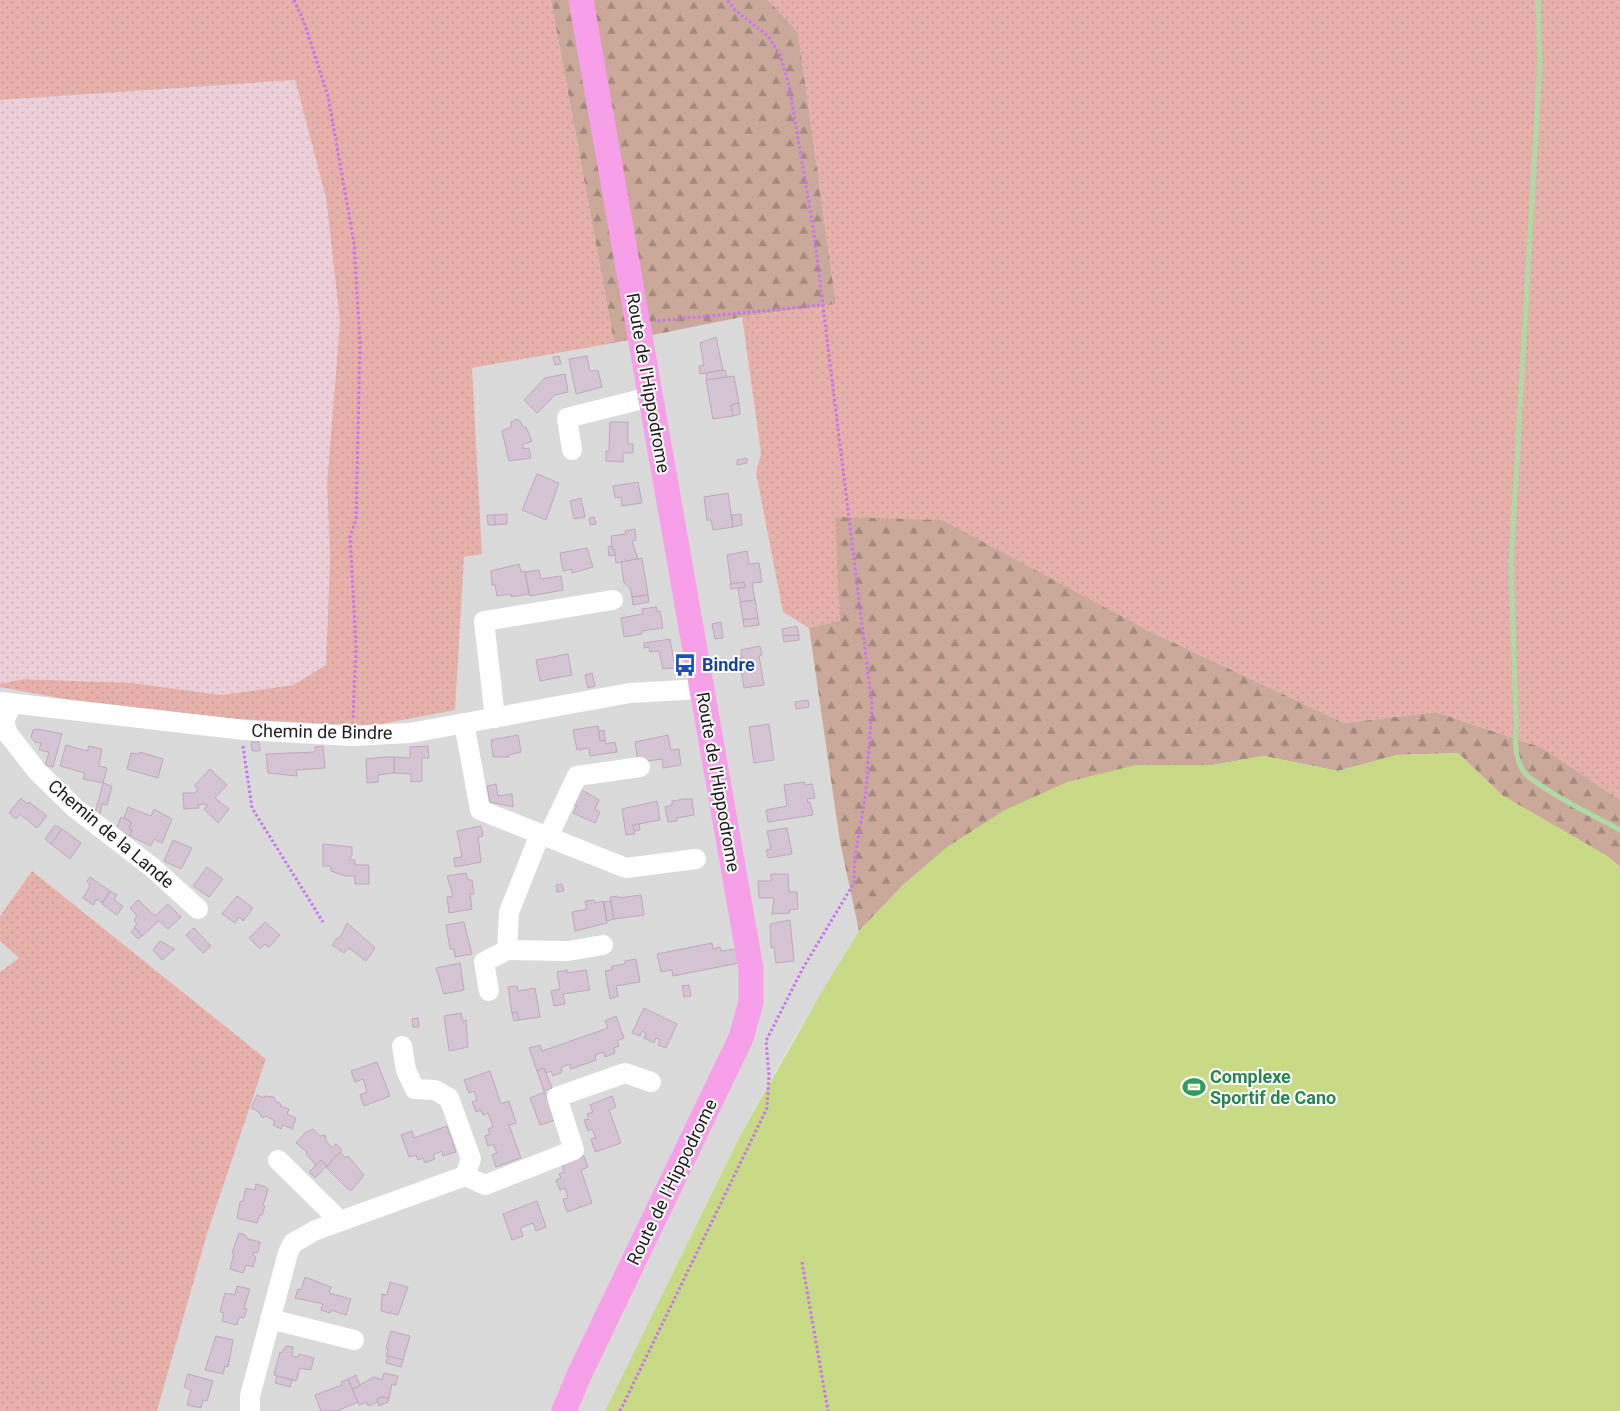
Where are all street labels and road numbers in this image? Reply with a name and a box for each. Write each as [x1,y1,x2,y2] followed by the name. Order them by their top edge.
[622,291,675,474] street label: Route de l'Hippodrome
[692,690,745,873] street label: Route de l'Hippodrome
[251,720,393,743] street label: Chemin de Bindre
[44,775,178,892] street label: Chemin de la Lande
[622,1095,721,1268] street label: Route de l'Hippodrome

